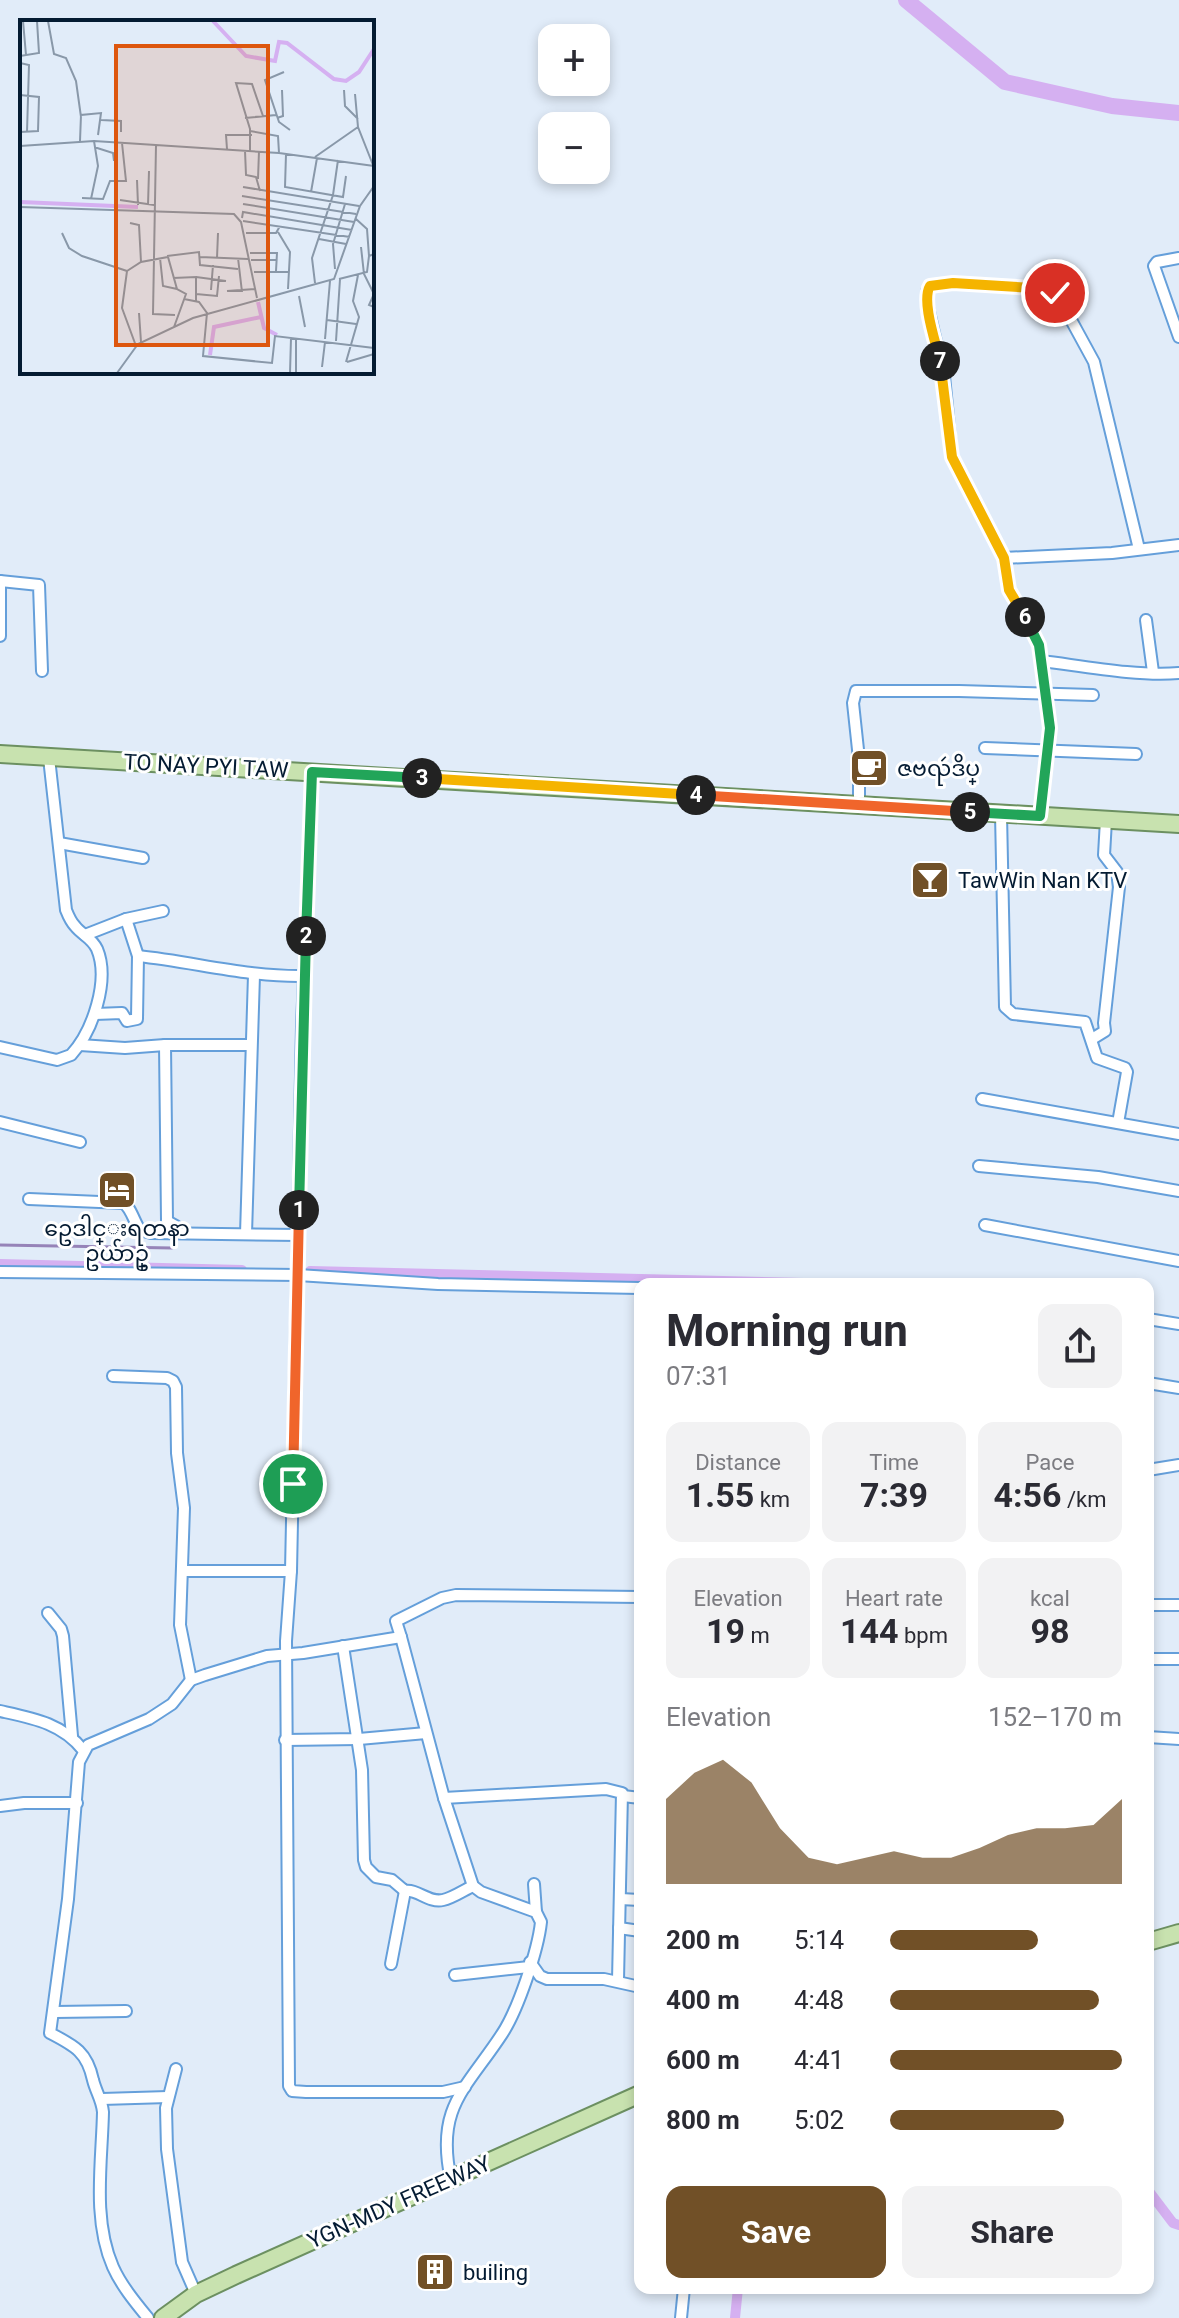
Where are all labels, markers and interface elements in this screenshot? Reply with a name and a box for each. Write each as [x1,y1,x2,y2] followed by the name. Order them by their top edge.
[20,20,374,374] inset map
[538,24,610,184] map controls
[538,24,610,96] button: +
[538,112,610,184] button: −
[1021,259,1089,327] pin
[1033,271,1077,315] icon: check
[920,341,960,381] pin: 7
[934,348,946,373] text: 7
[1005,597,1045,637] pin: 6
[1019,604,1031,629] text: 6
[848,747,890,789] cafe icon: ဇဗၺဴဒိပ္
[123,749,289,783] street label: TO NAY PYI TAW
[897,753,980,786] place label: ဇဗၺဴဒိပ္
[402,758,442,798] pin: 3
[416,765,428,790] text: 3
[676,775,716,815] pin: 4
[690,782,702,807] text: 4
[950,792,990,832] pin: 5
[964,799,976,824] text: 5
[909,859,951,901] bar icon: TawWin Nan KTV
[958,868,1127,893] place label: TawWin Nan KTV
[286,916,326,956] pin: 2
[300,923,312,948] text: 2
[96,1169,138,1211] hotel icon: ဥေဒါင္းရတနာ ဥယ်ာဥ္
[279,1190,319,1230] pin: 1
[293,1197,305,1222] text: 1
[44,1214,190,1271] place label: ဥေဒါင္းရတနာ ဥယ်ာဥ္
[1038,1304,1122,1388] button: share
[666,1305,908,1357] text: Morning run
[666,1361,731,1391] text: 07:31
[259,1450,327,1518] pin
[695,1450,781,1475] text: Distance
[869,1450,919,1475] text: Time
[1026,1450,1074,1475] text: Pace
[271,1462,315,1506] icon: arrive
[686,1475,754,1515] text: 1.55
[860,1475,928,1515] text: 7:39
[993,1475,1062,1515] text: 4:56
[754,1487,790,1512] text: km
[1062,1487,1107,1512] text: /km
[693,1586,783,1611] text: Elevation
[845,1586,943,1611] text: Heart rate
[1030,1586,1070,1611] text: kcal
[706,1611,745,1651] text: 19
[840,1611,899,1651] text: 144
[1030,1611,1070,1651] text: 98
[745,1623,770,1648] text: m
[899,1623,948,1648] text: bpm
[666,1702,771,1732] text: Elevation
[988,1702,1122,1732] text: 152–170 m
[666,1925,740,1955] text: 200 m
[794,1925,844,1955] text: 5:14
[666,1985,740,2015] text: 400 m
[794,1985,844,2015] text: 4:48
[666,2045,740,2075] text: 600 m
[794,2045,844,2075] text: 4:41
[666,2105,740,2135] text: 800 m
[794,2105,844,2135] text: 5:02
[304,2150,495,2254] street label: YGN-MDY FREEWAY
[666,2186,886,2278] button: Save
[902,2186,1122,2278] button: Share
[414,2251,456,2293] building icon: builing
[463,2260,528,2285] place label: builing

